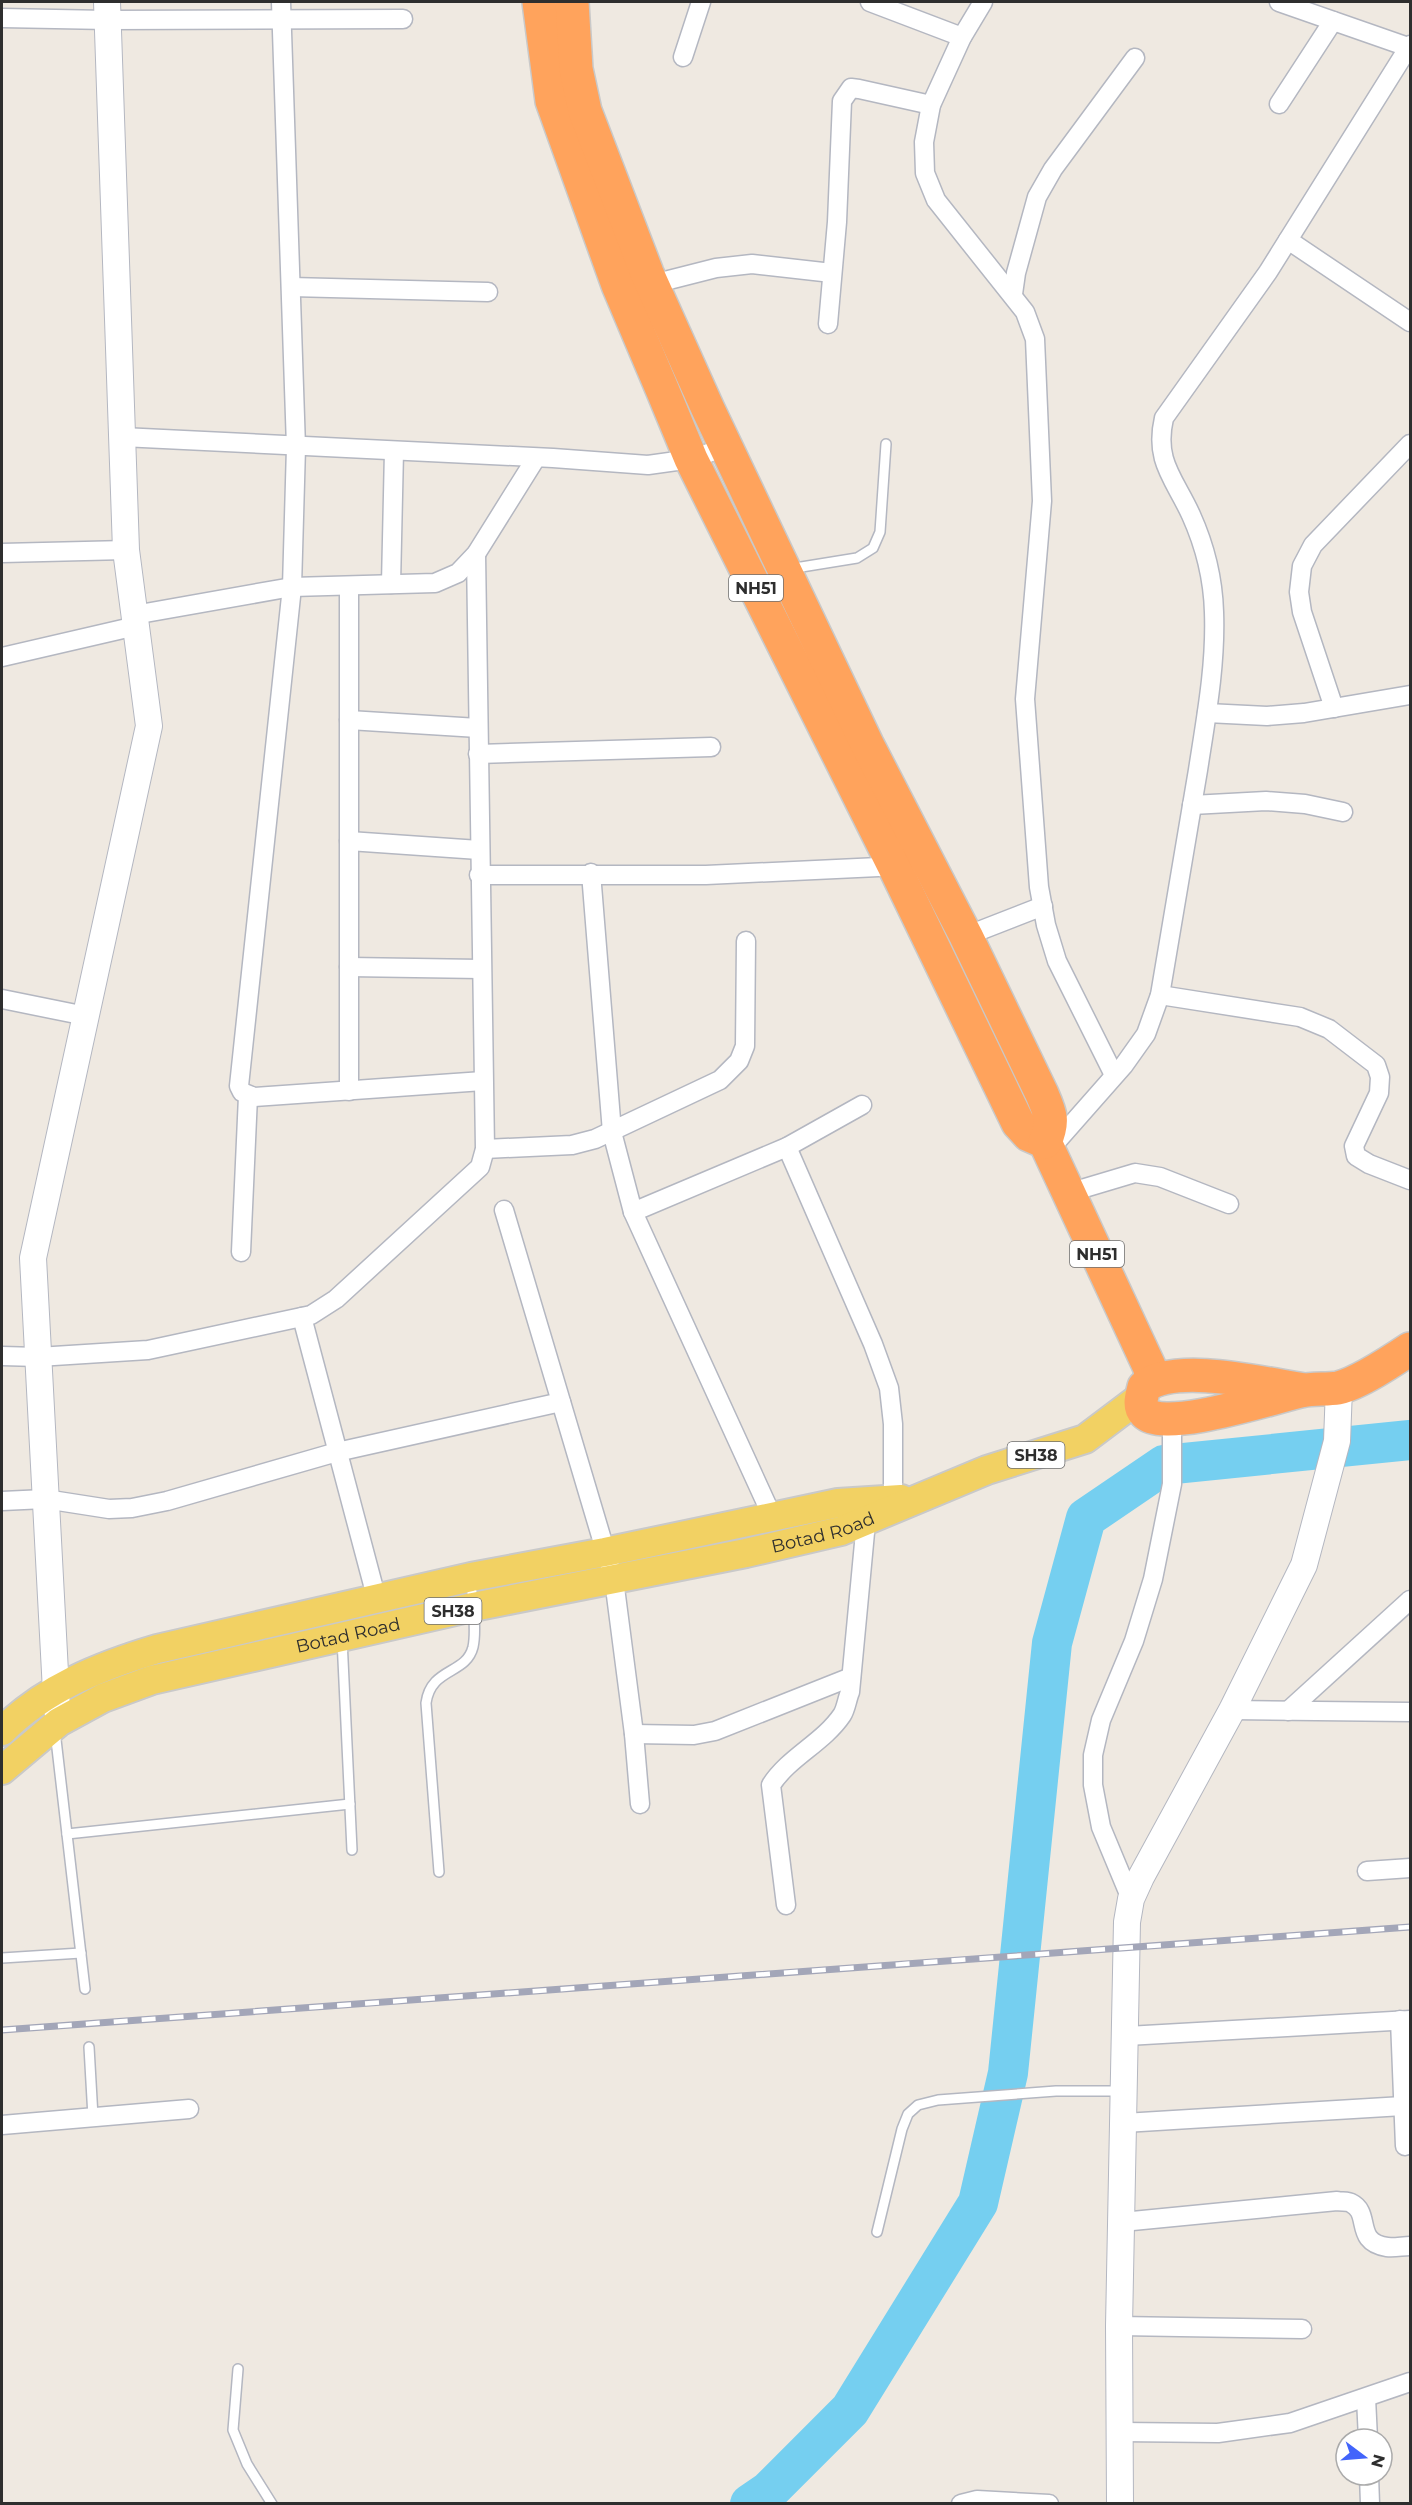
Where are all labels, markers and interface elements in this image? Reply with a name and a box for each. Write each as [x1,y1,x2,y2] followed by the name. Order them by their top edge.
[729,575,783,601] road number: NH51
[1070,1241,1124,1267] road number: NH51
[1008,1442,1064,1468] road number: SH38
[769,1507,878,1558] street label: Botad Road
[424,1598,482,1624] road number: SH38
[294,1613,403,1658] street label: Botad Road
[1334,2427,1394,2487] north arrow
[1367,2452,1389,2470] text: N

